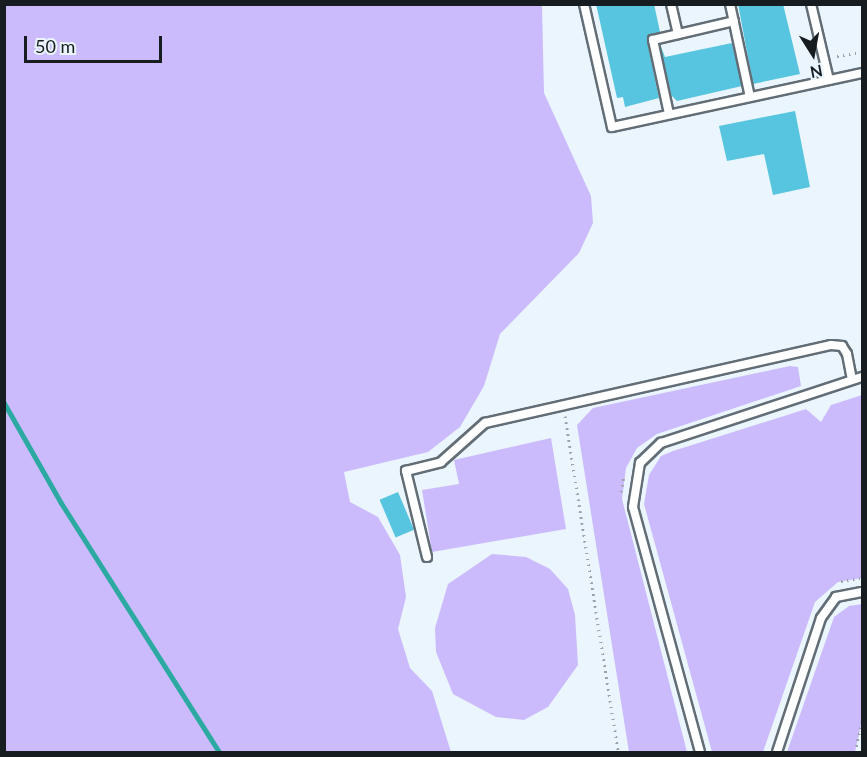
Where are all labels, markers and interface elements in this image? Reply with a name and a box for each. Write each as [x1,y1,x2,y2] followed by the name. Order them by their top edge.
[27,24,165,62] scale bar
[783,24,843,84] north arrow
[35,35,75,57] text: 50 m
[809,62,824,83] text: N

